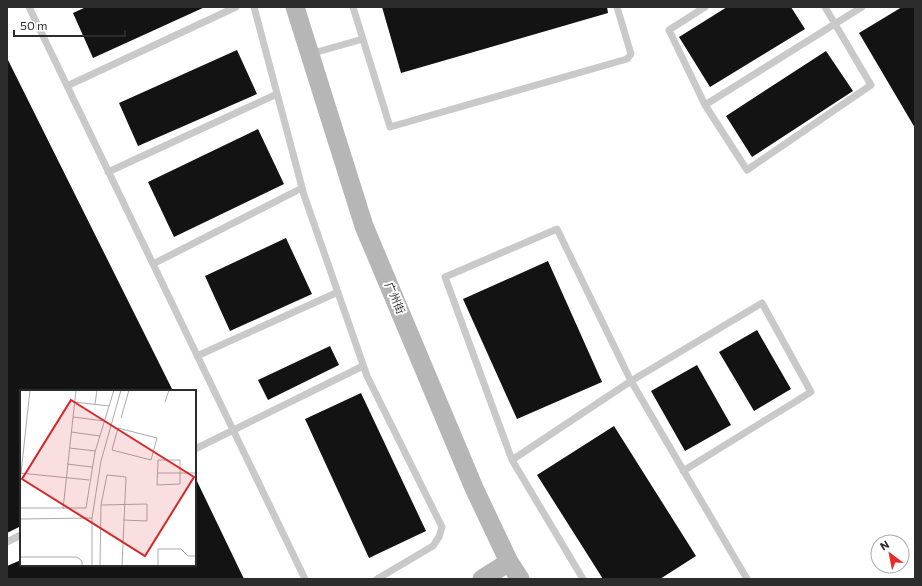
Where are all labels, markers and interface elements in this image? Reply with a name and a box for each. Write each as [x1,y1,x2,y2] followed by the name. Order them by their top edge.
[14,12,125,38] scale bar
[20,18,48,32] text: 50 m
[383,280,408,316] street label: 广州街
[20,390,196,566] inset map
[870,534,910,574] north arrow
[877,537,891,553] text: N

